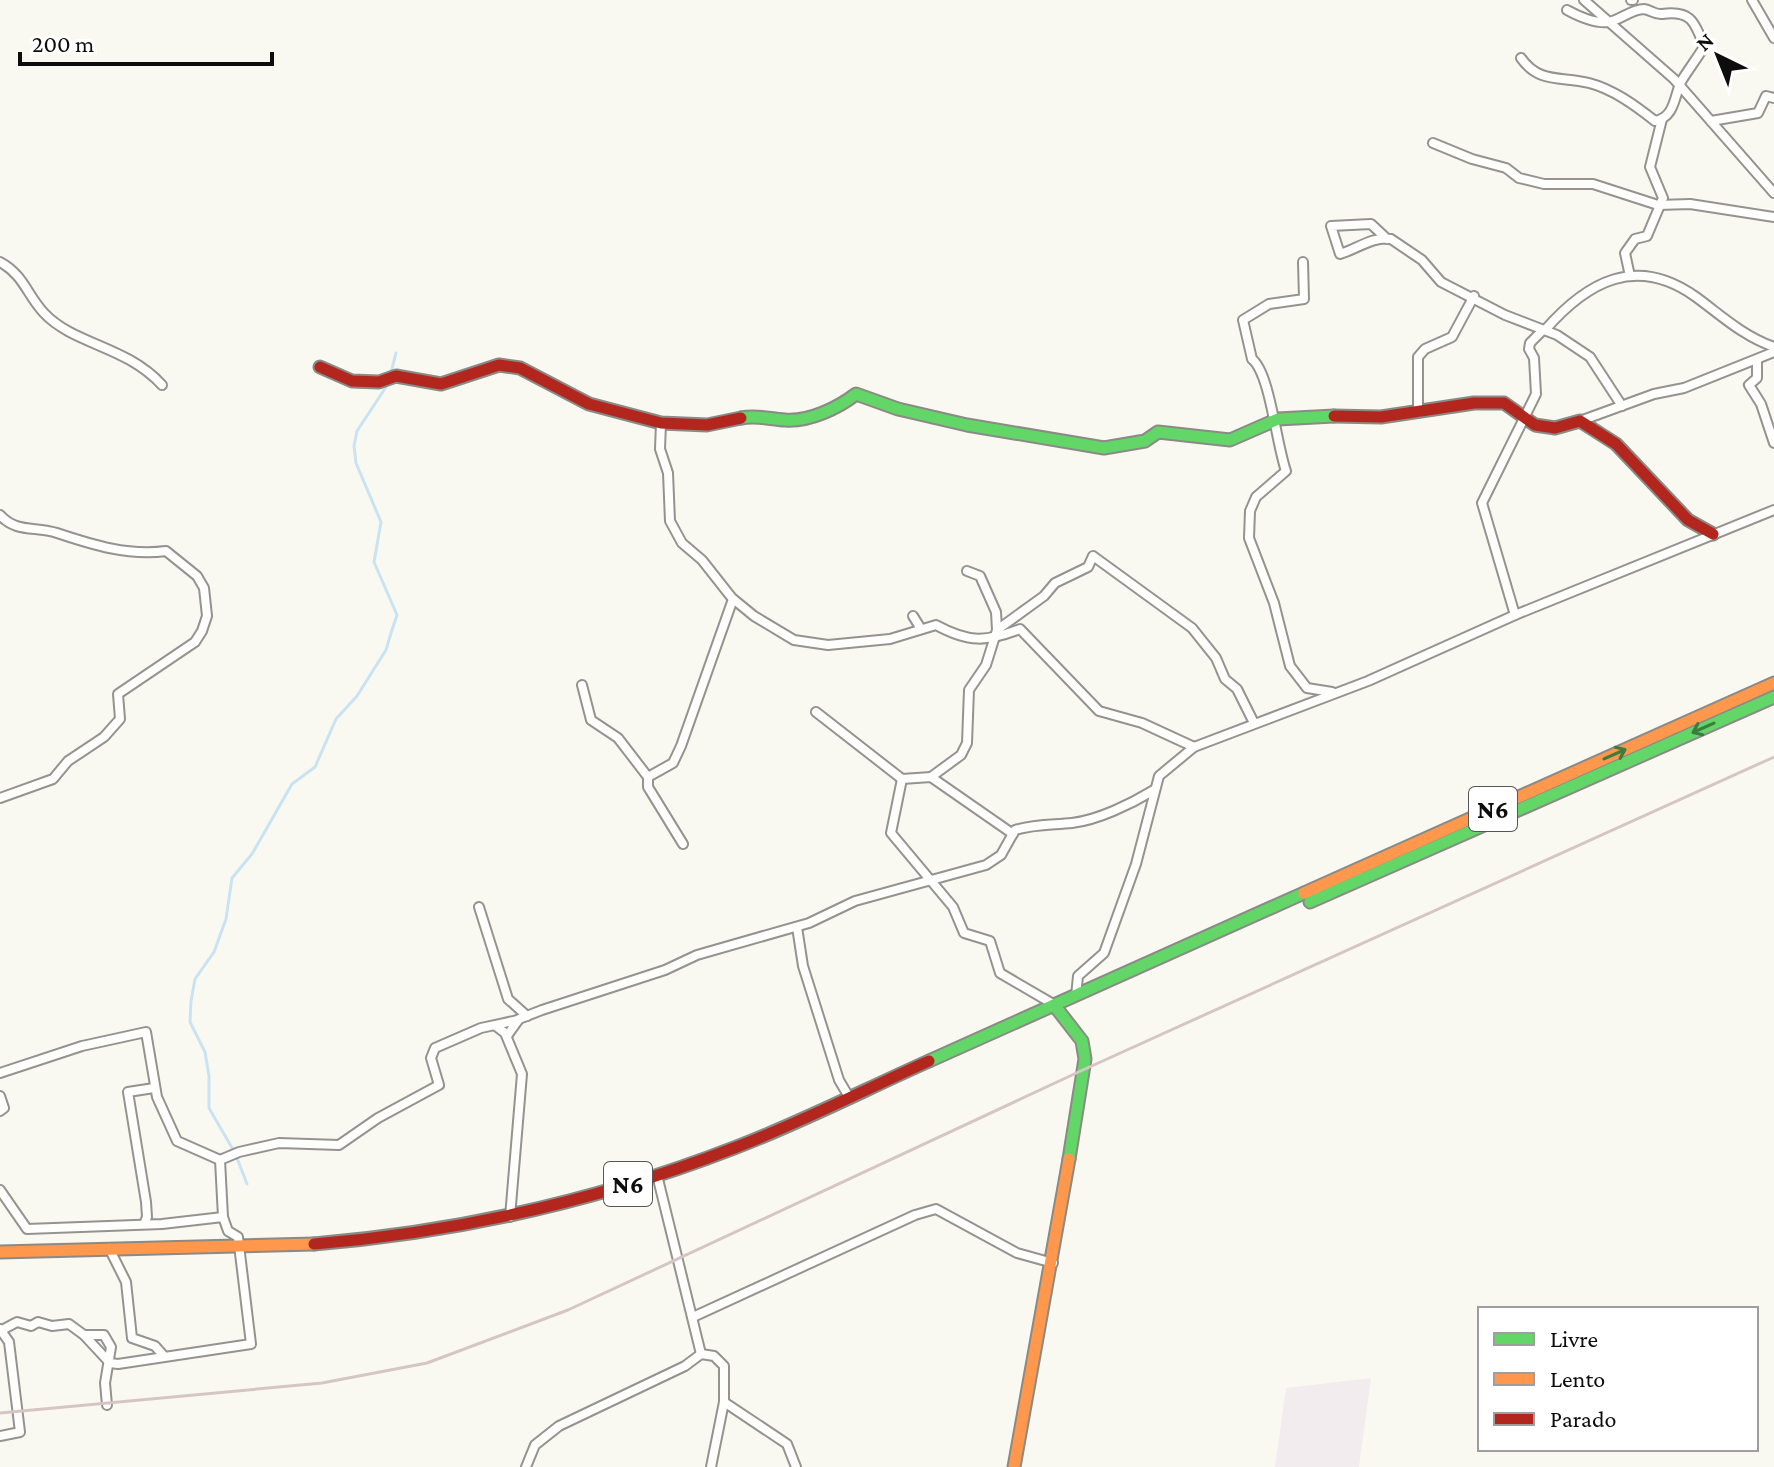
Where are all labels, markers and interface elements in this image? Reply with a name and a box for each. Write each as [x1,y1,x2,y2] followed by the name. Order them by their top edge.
[20,16,272,66] scale bar
[1678,16,1758,96] north arrow
[1691,27,1719,56] text: N
[32,30,94,57] text: 200 m
[1691,722,1716,737] one-way arrow
[1603,746,1627,761] one-way arrow
[1469,787,1517,831] road number: N6
[604,1162,652,1206] road number: N6
[1478,1307,1758,1451] legend
[1550,1325,1598,1352] text: Livre
[1550,1365,1605,1392] text: Lento
[1550,1405,1617,1432] text: Parado

